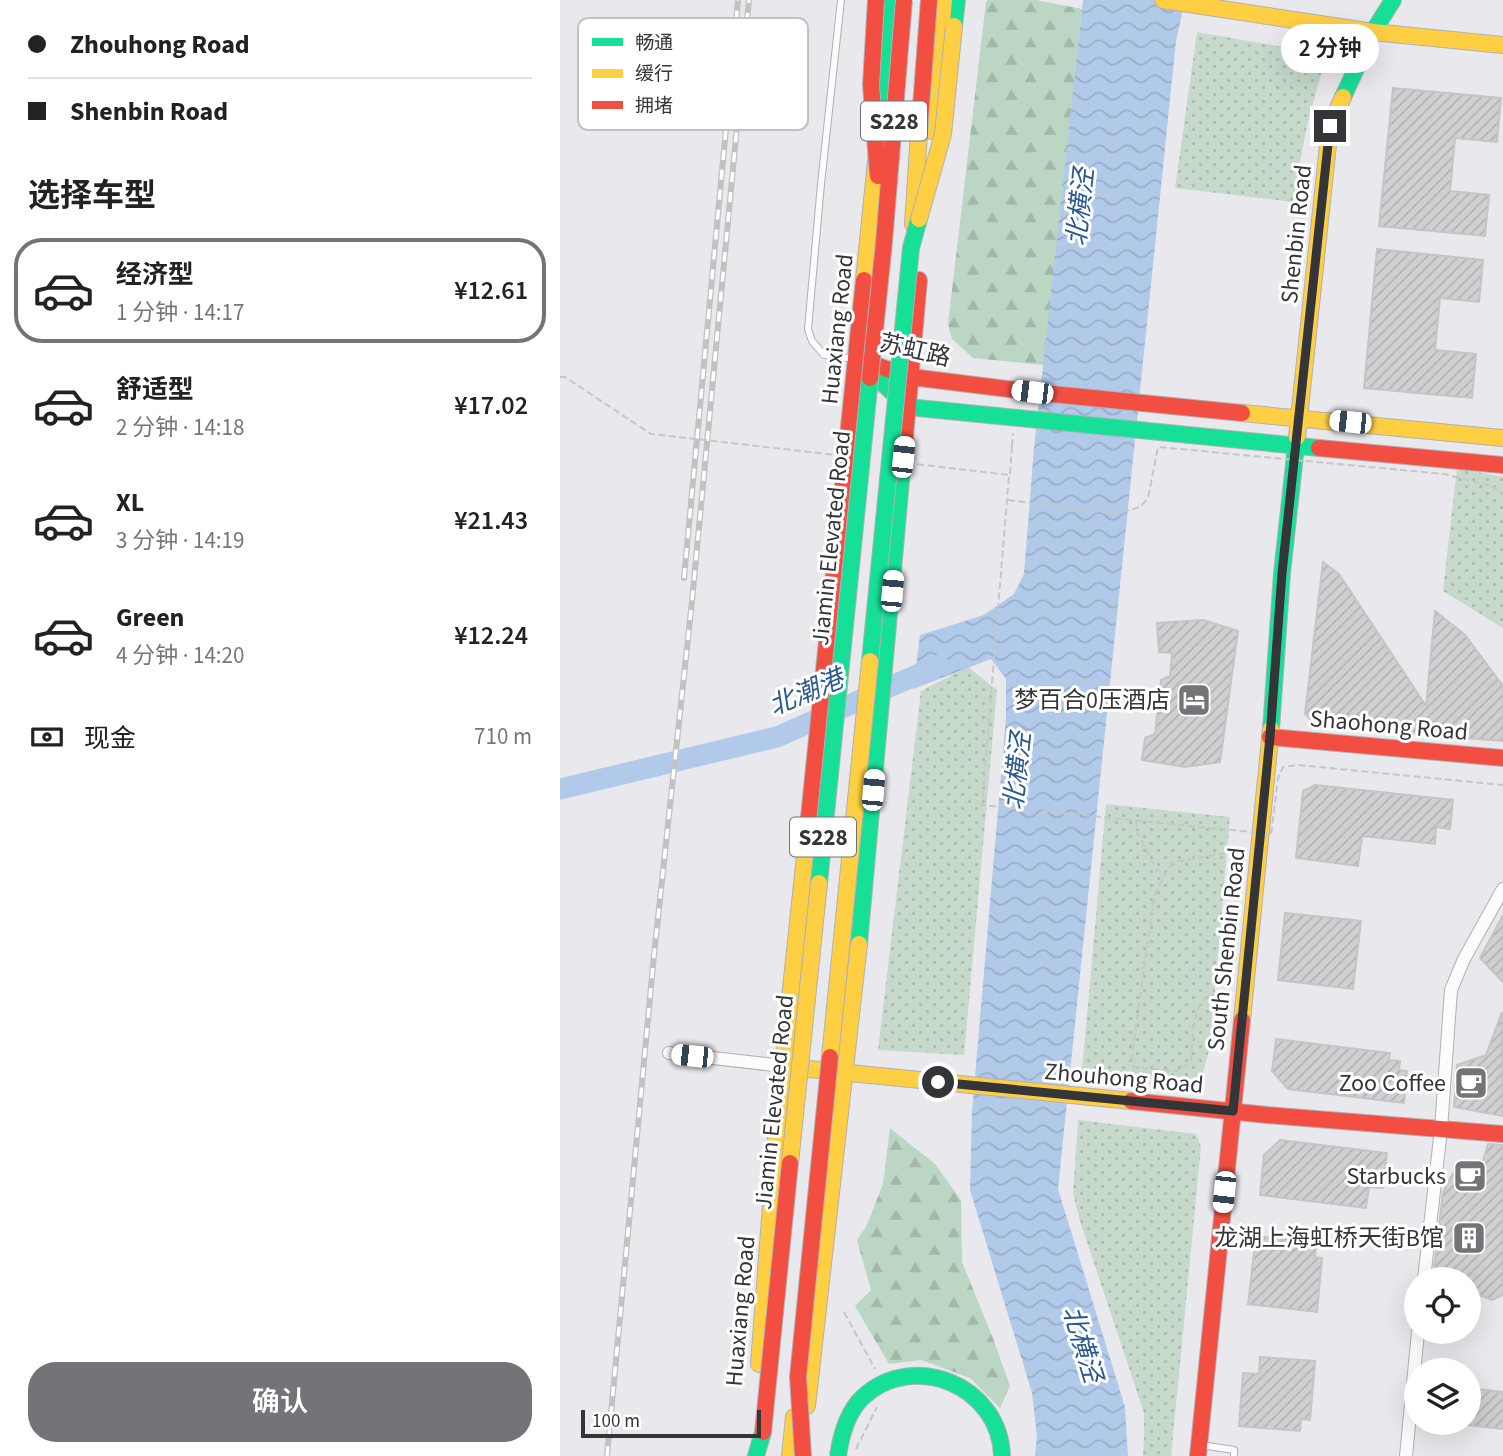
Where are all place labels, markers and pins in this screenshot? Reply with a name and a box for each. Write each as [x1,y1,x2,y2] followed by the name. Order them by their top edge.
[1175,681,1213,719] hotel icon: 梦百合0压酒店
[1014,683,1170,718] place label: 梦百合0压酒店
[1452,1064,1490,1102] cafe icon: Zoo Coffee
[1339,1066,1446,1101] place label: Zoo Coffee
[1451,1157,1489,1195] cafe icon: Starbucks
[1347,1159,1446,1194] place label: Starbucks
[1450,1219,1488,1257] building icon: 龙湖上海虹桥天街B馆
[1214,1221,1444,1256] place label: 龙湖上海虹桥天街B馆

